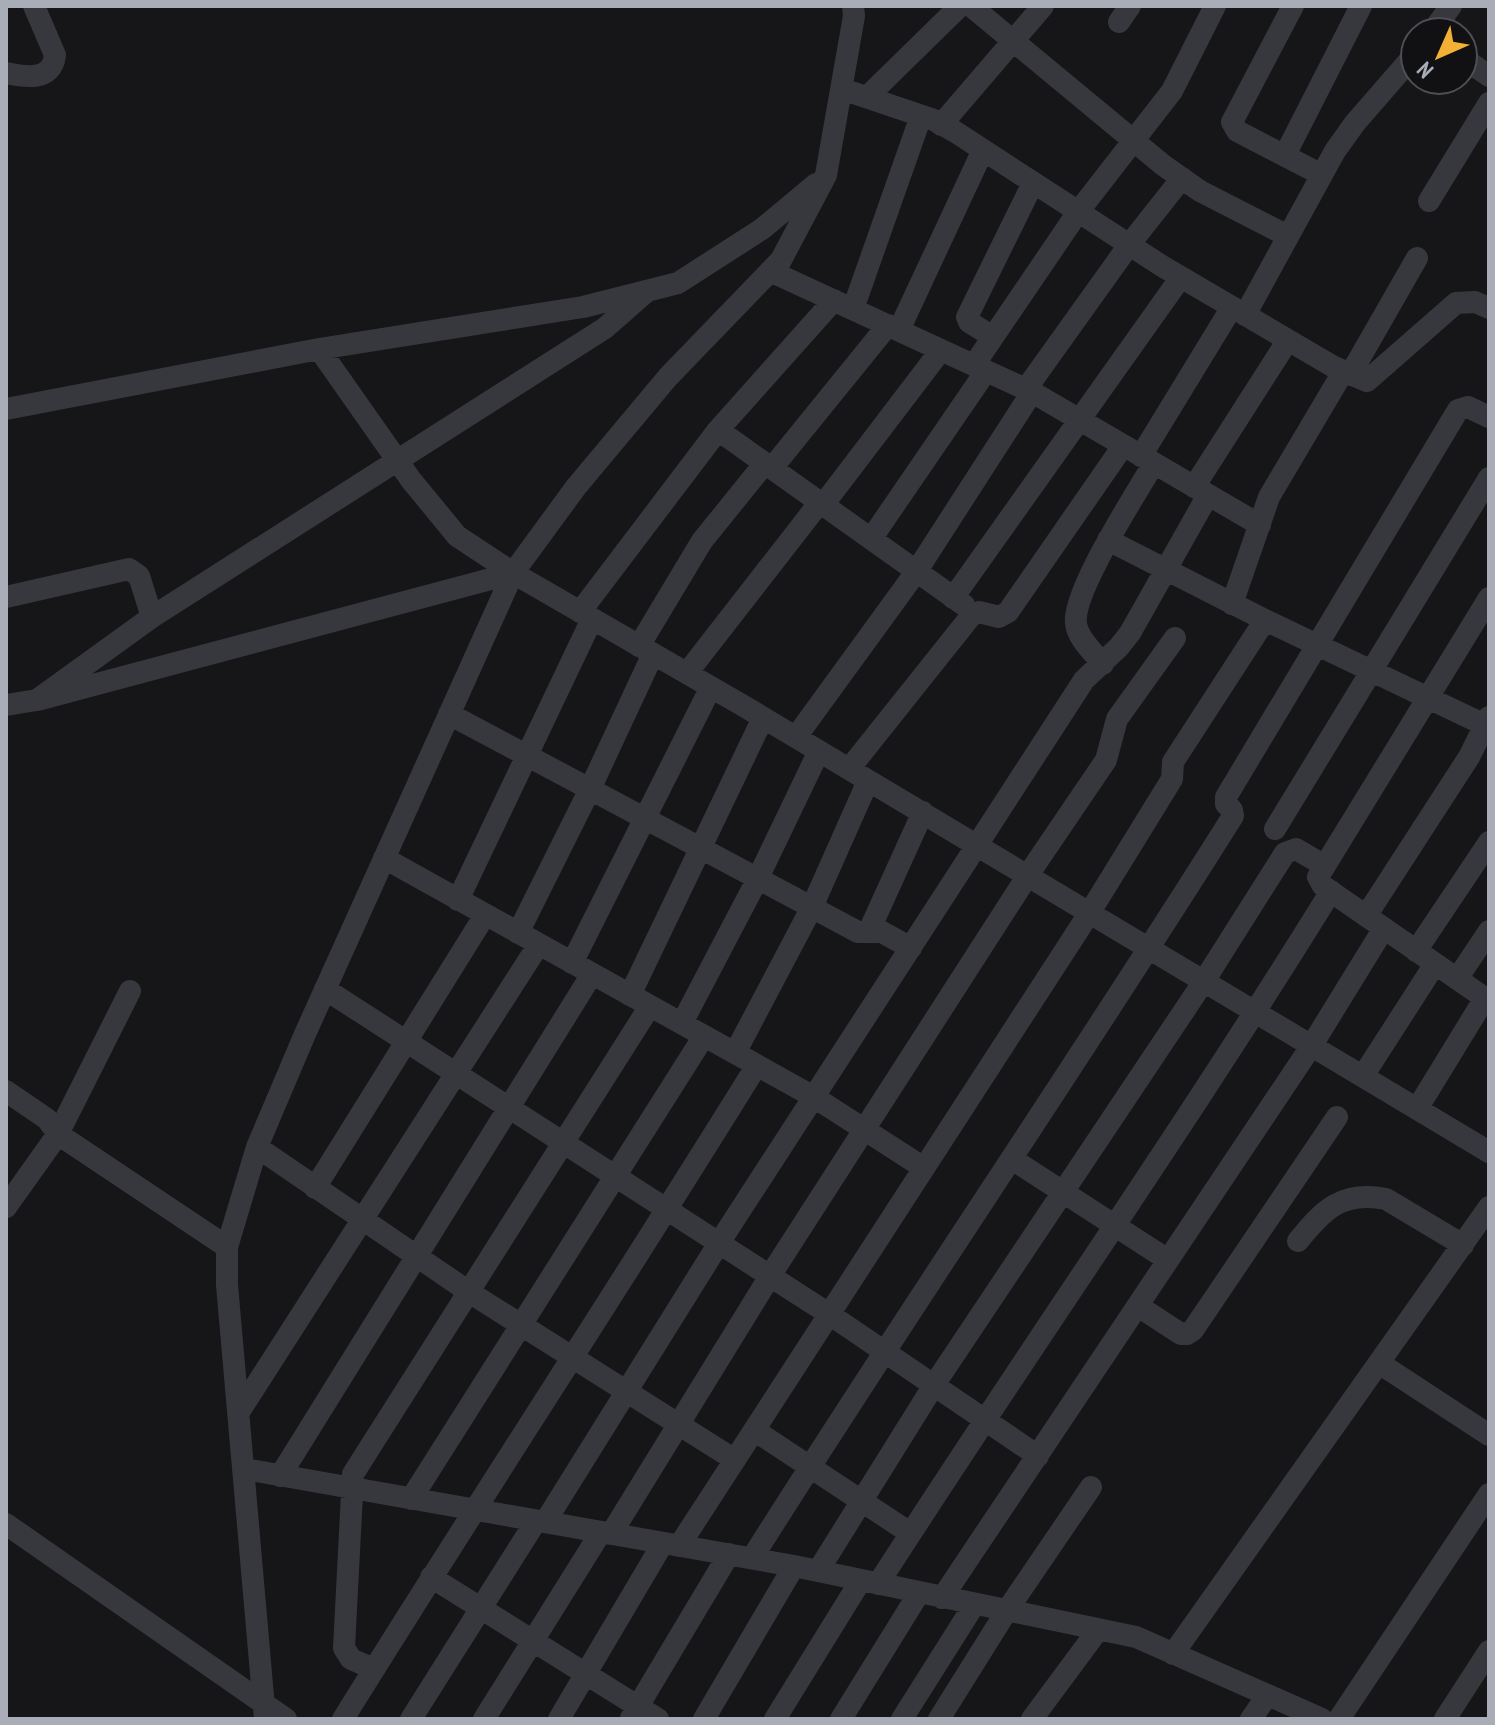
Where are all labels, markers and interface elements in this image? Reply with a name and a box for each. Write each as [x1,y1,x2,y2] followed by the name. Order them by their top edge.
[1399,16,1479,96] north arrow
[1411,56,1439,84] text: N

